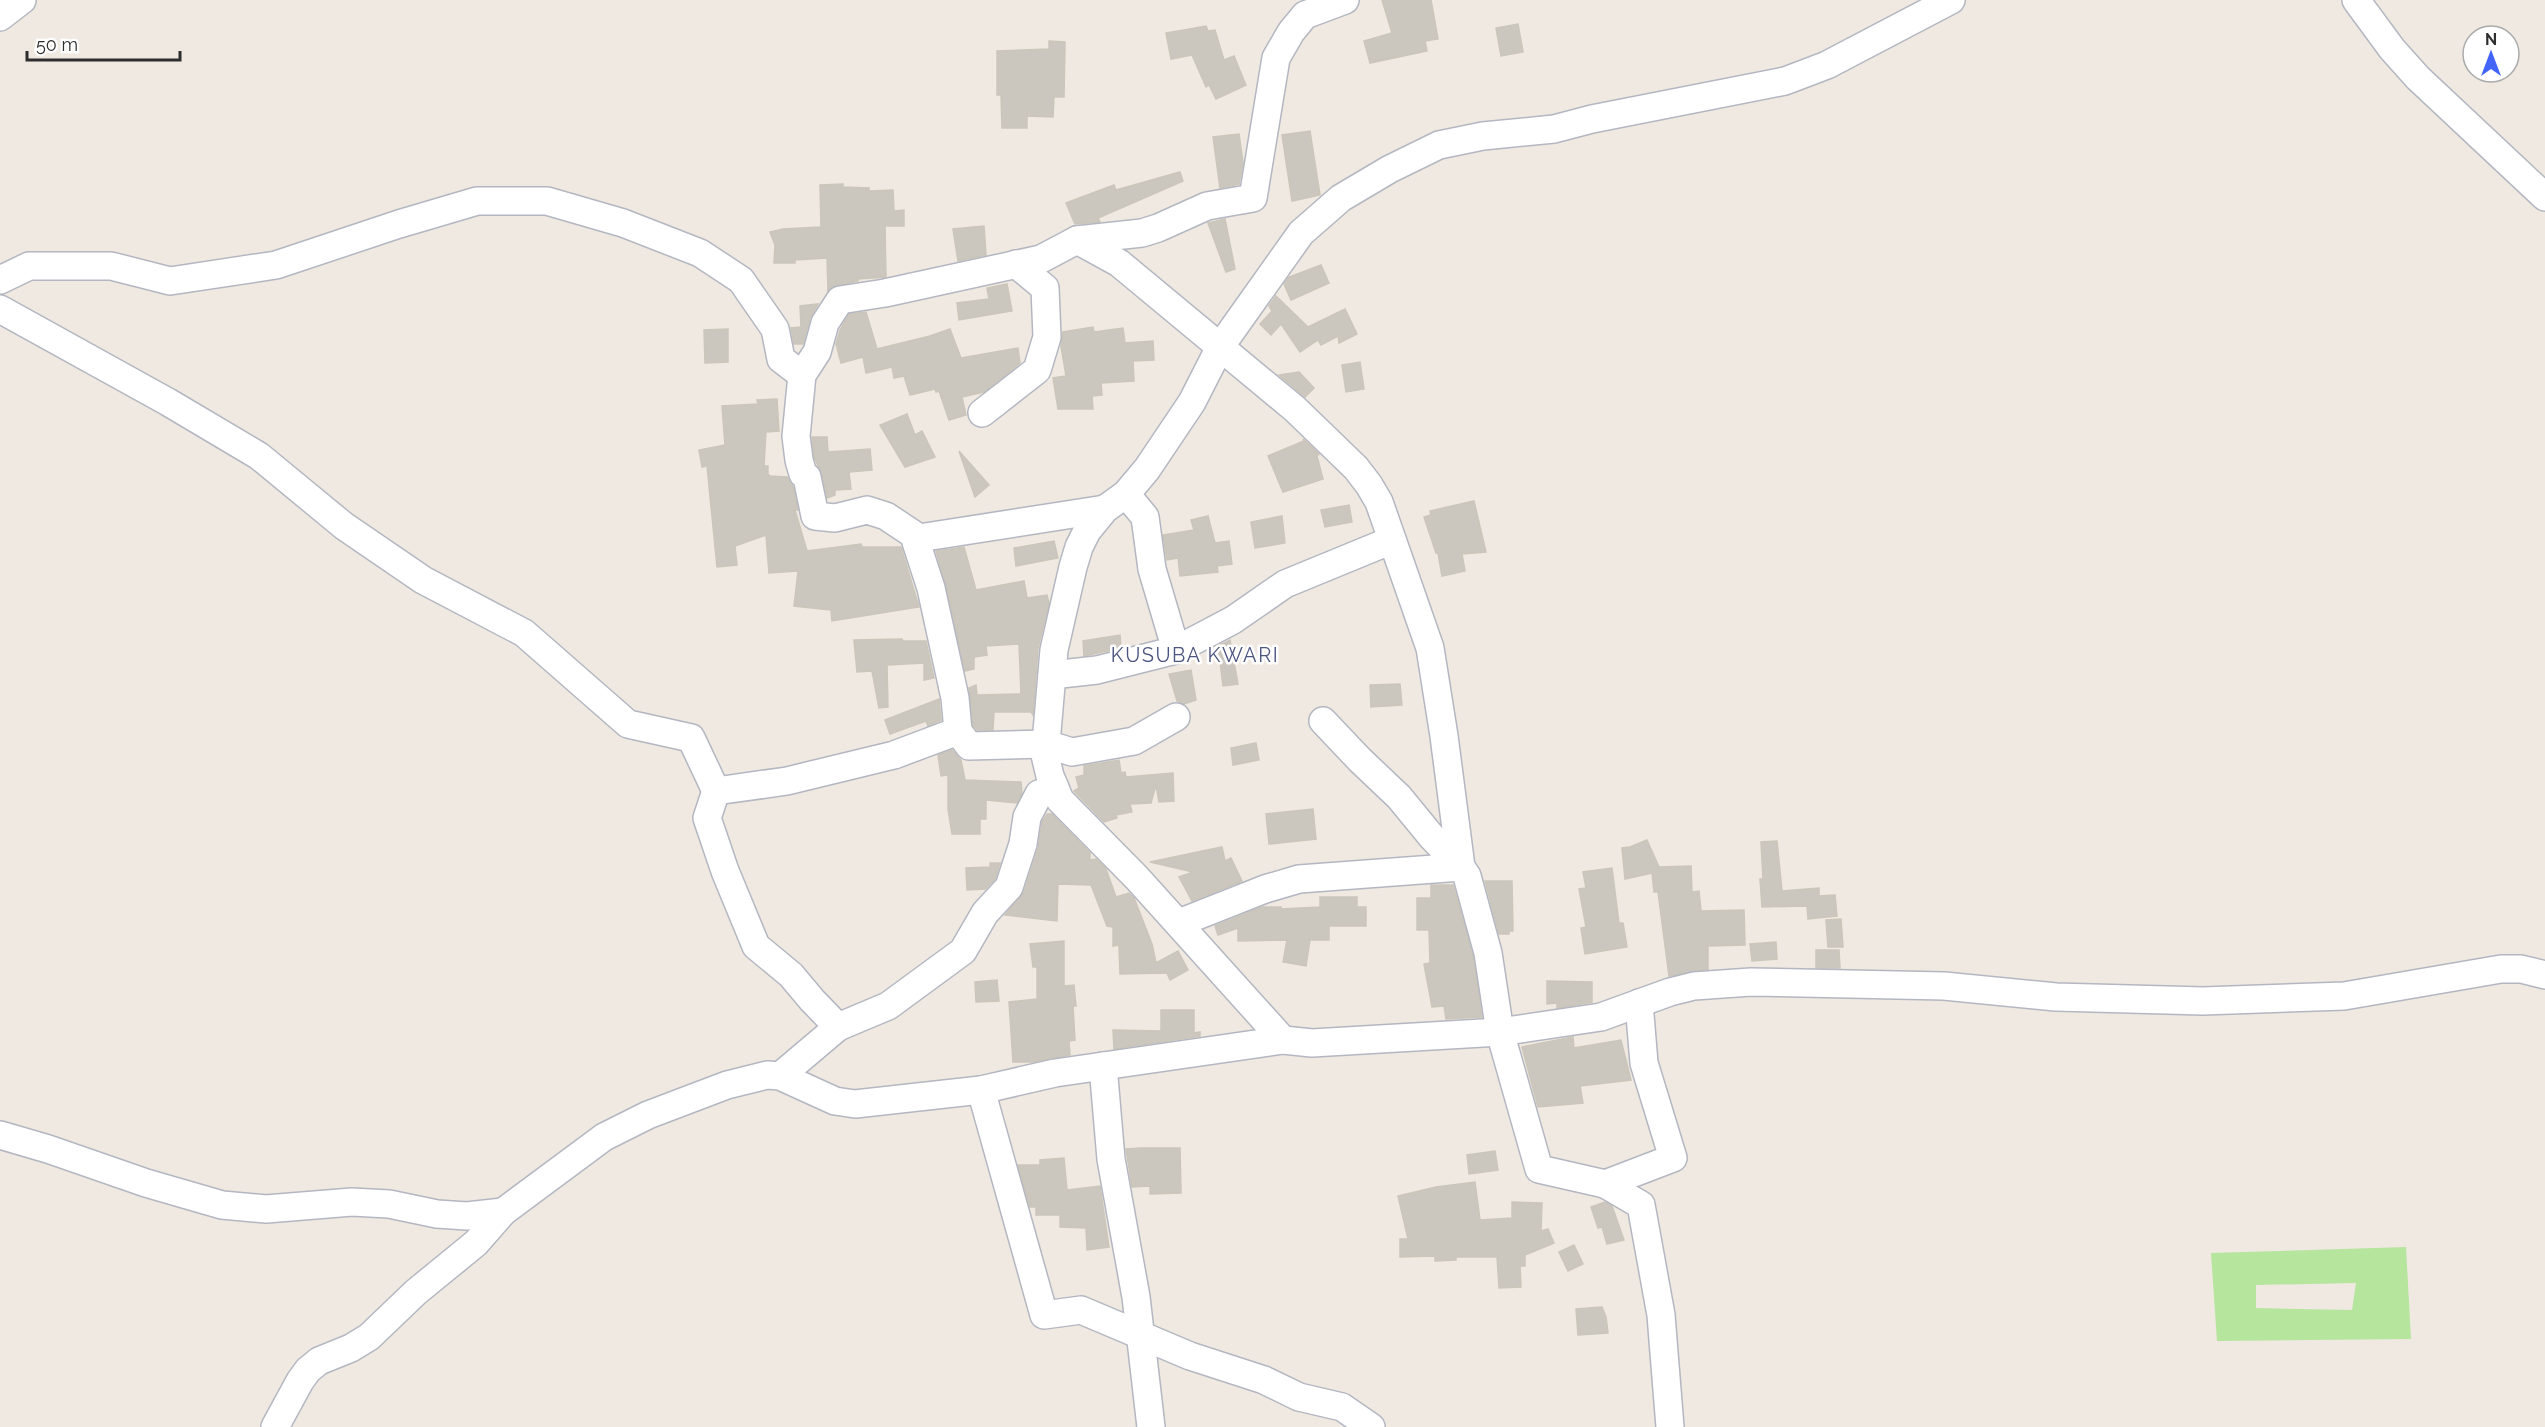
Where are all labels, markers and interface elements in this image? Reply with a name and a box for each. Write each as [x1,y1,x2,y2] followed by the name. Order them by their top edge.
[27,24,180,62] scale bar
[2461,24,2521,84] north arrow
[2485,30,2497,49] text: N
[36,34,78,55] text: 50 m
[1111,643,1279,667] district label: KUSUBA KWARI

